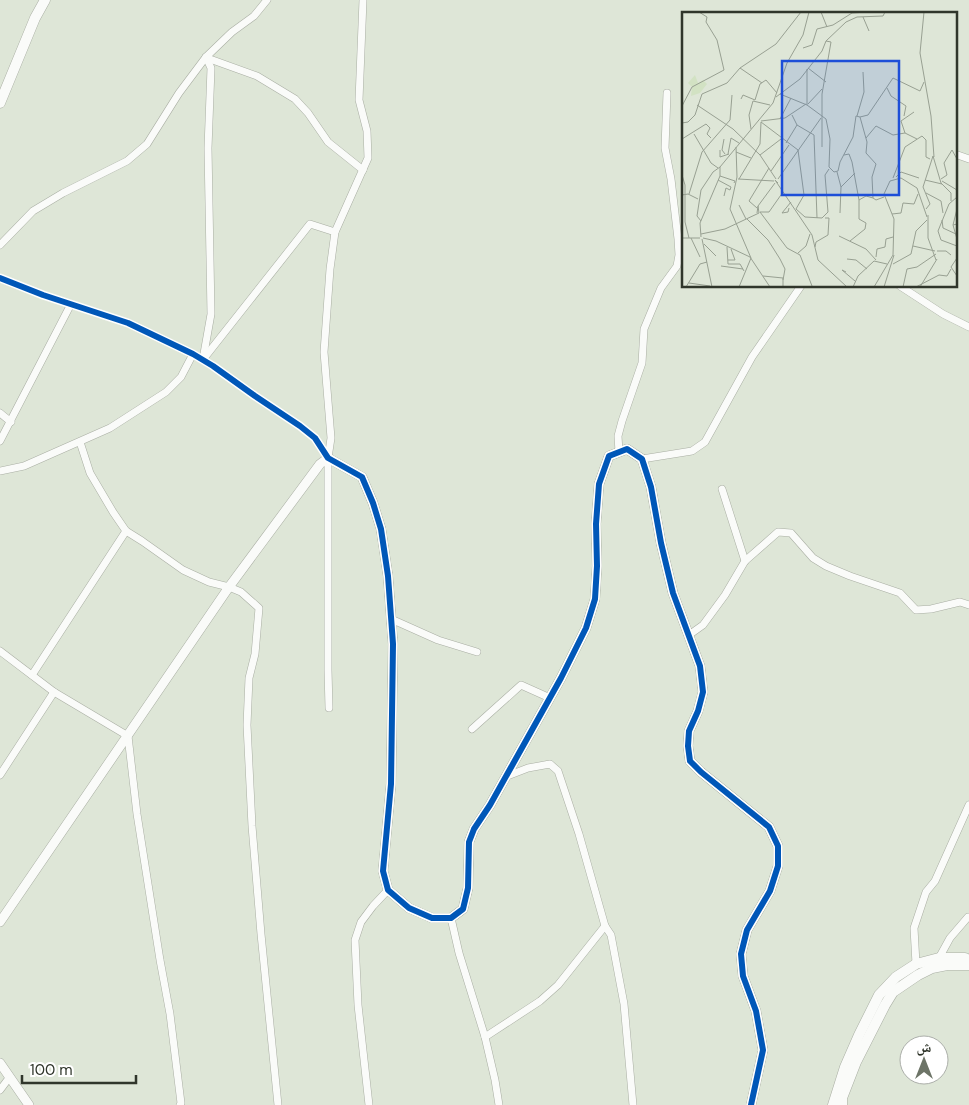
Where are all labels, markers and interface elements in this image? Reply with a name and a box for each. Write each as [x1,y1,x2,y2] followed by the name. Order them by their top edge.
[682,12,956,288] inset map
[899,1035,949,1085] north arrow
[917,1038,932,1056] text: ش
[22,1052,136,1084] scale bar
[30,1060,73,1080] text: 100 m

